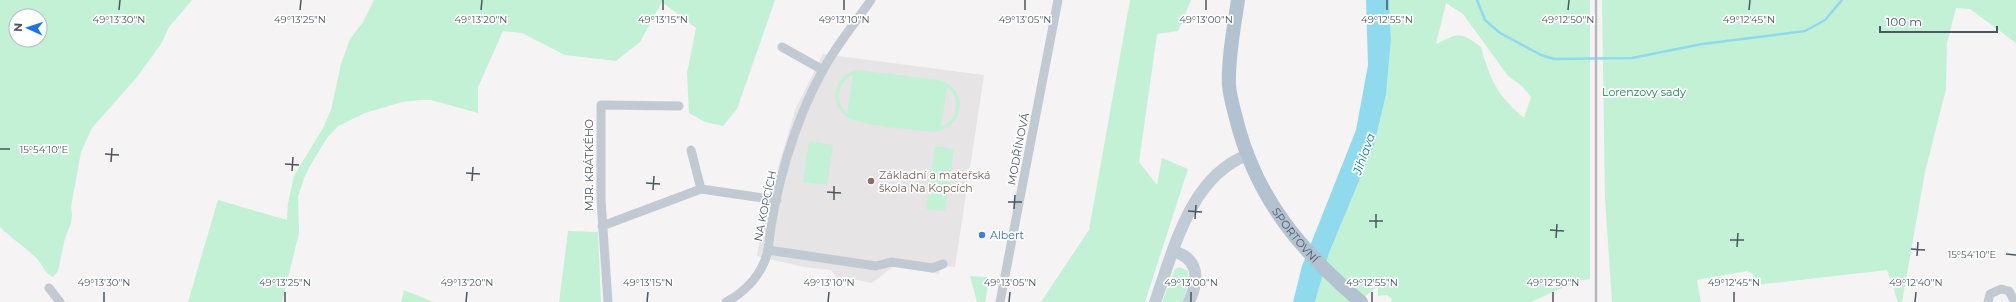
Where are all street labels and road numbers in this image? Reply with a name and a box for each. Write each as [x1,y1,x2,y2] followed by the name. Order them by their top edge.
[1004,112,1032,186] street label: MODŘÍNOVÁ
[582,119,596,211] street label: MJR. KRÁTKÉHO
[751,169,779,243] street label: NA KOPCÍCH
[1269,205,1322,266] street label: SPORTOVNÍ

